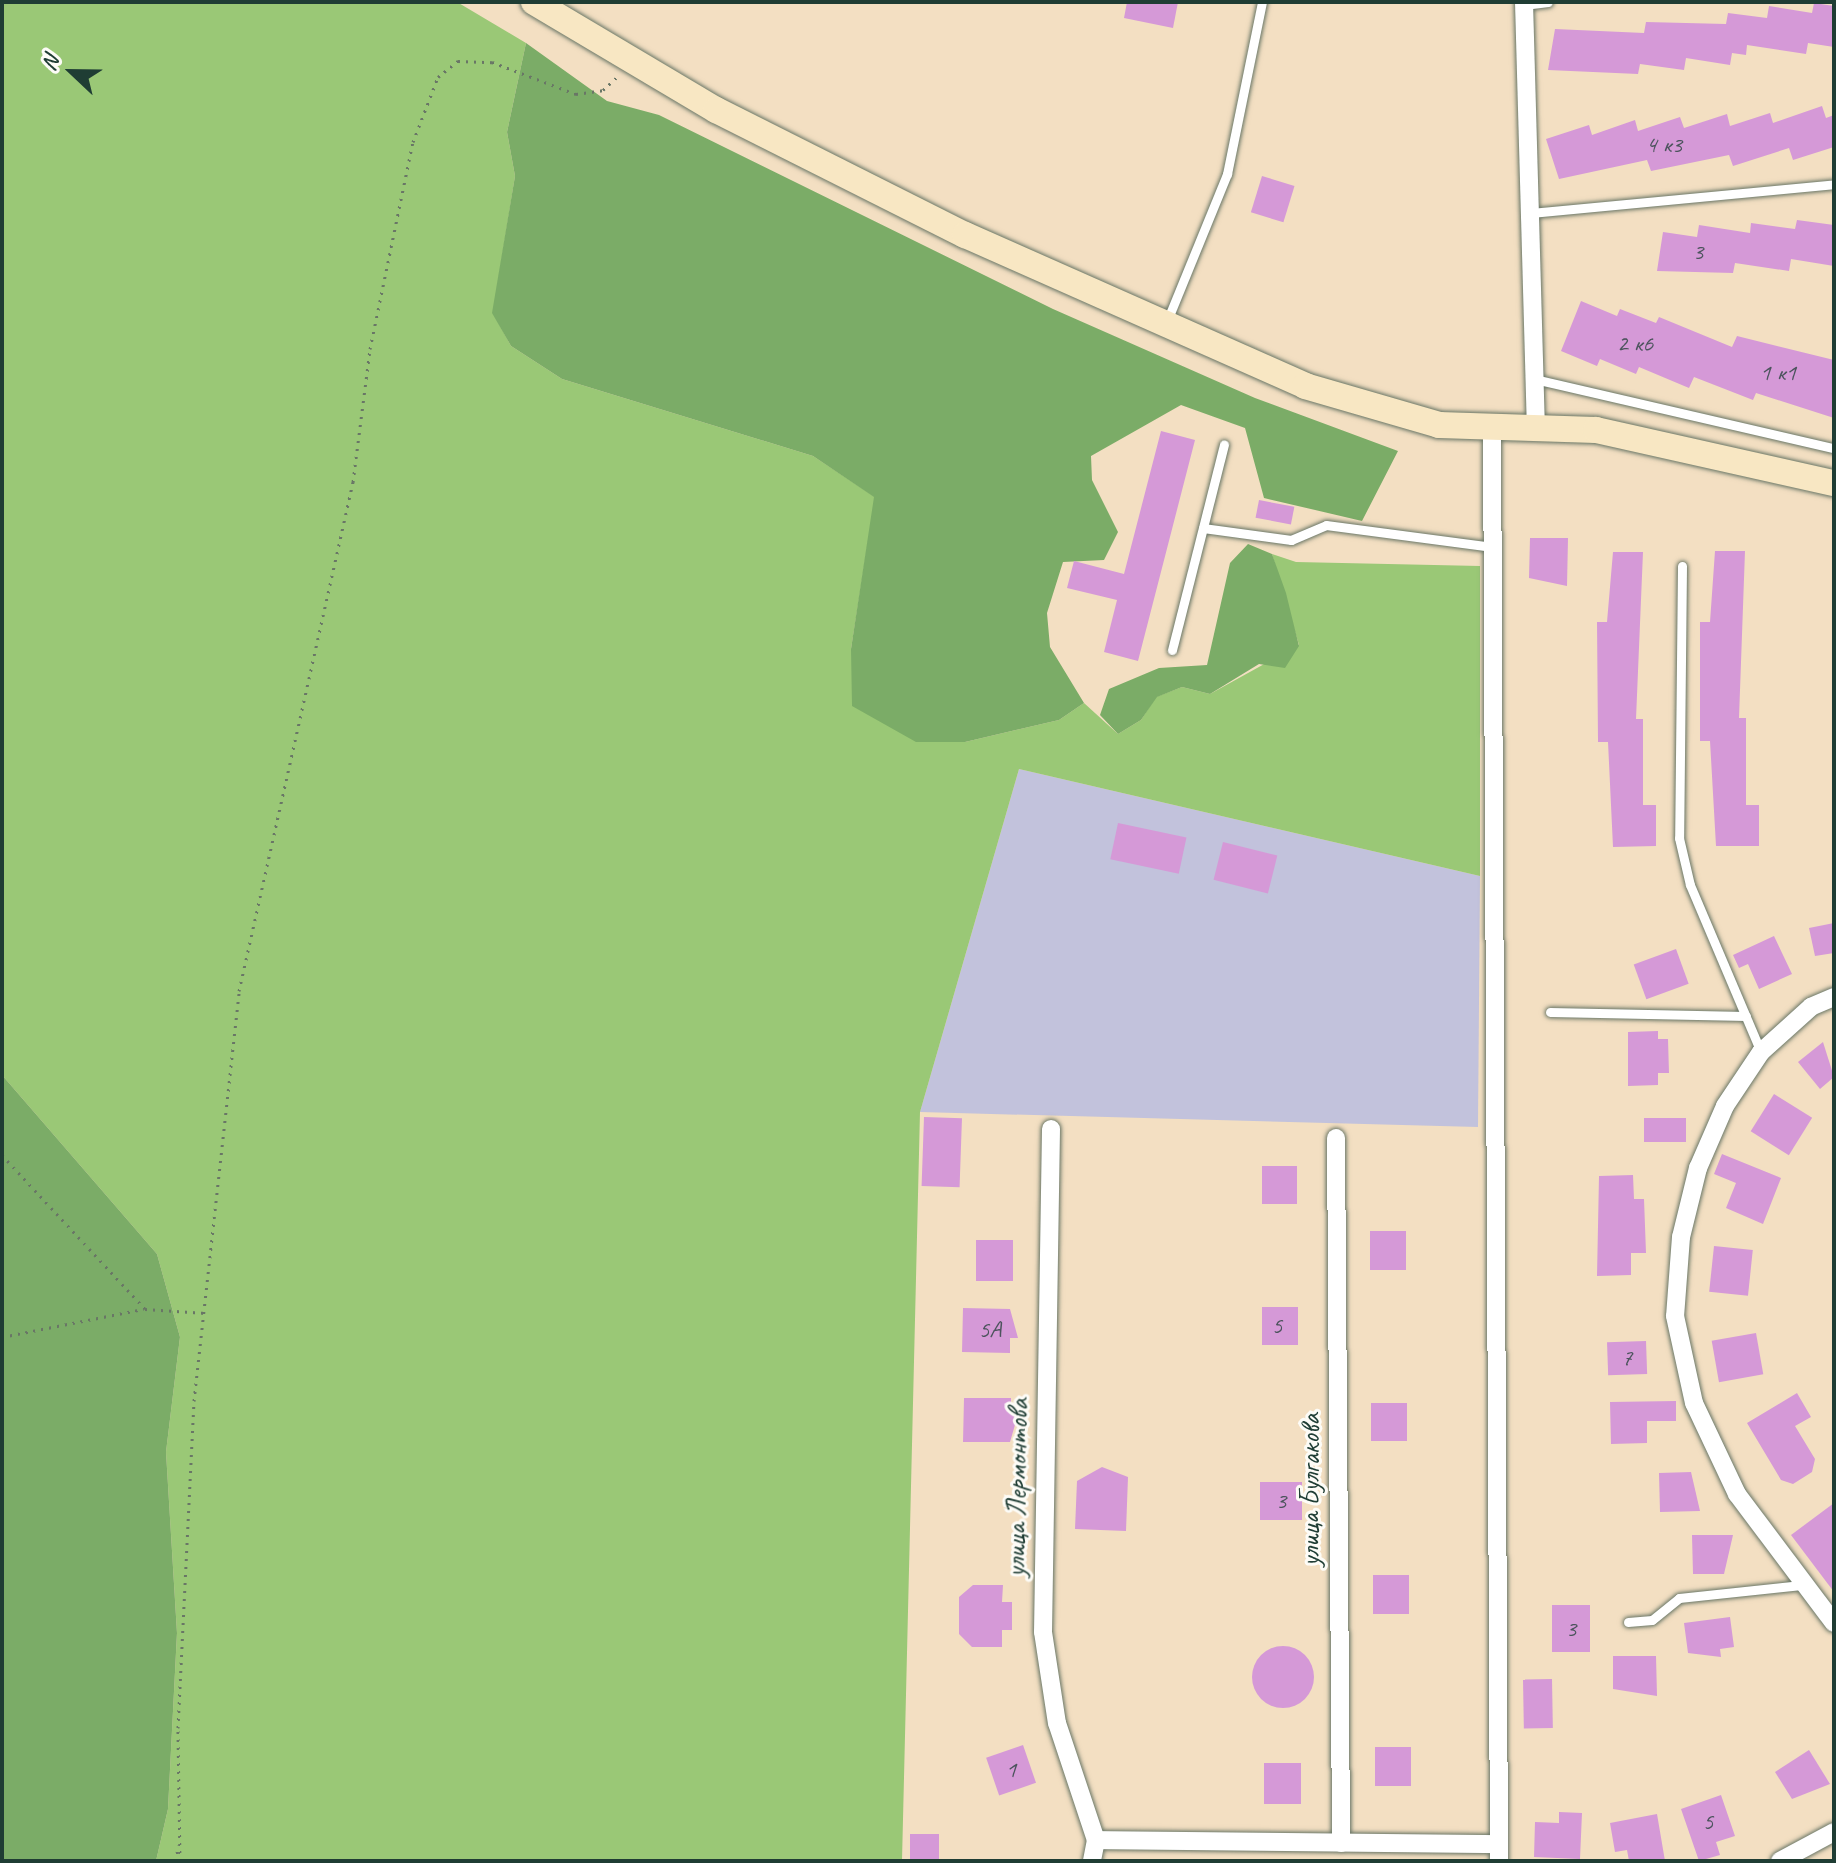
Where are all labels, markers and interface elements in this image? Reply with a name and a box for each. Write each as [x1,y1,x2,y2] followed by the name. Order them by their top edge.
[32,32,112,112] north arrow
[34,51,65,75] text: N
[1646,131,1682,159] house number: 4 к3
[1693,238,1703,266] house number: 3
[1617,330,1653,358] house number: 2 к6
[1760,359,1796,387] house number: 1 к1
[1272,1312,1282,1340] house number: 5
[979,1316,1001,1344] house number: 5А
[1622,1344,1632,1372] house number: 7
[999,1398,1035,1578] street label: улица Лермонтова
[1293,1413,1327,1567] street label: улица Булгакова
[1276,1487,1286,1515] house number: 3
[1566,1615,1576,1643] house number: 3
[1006,1756,1016,1784] house number: 1
[1703,1808,1713,1836] house number: 5

